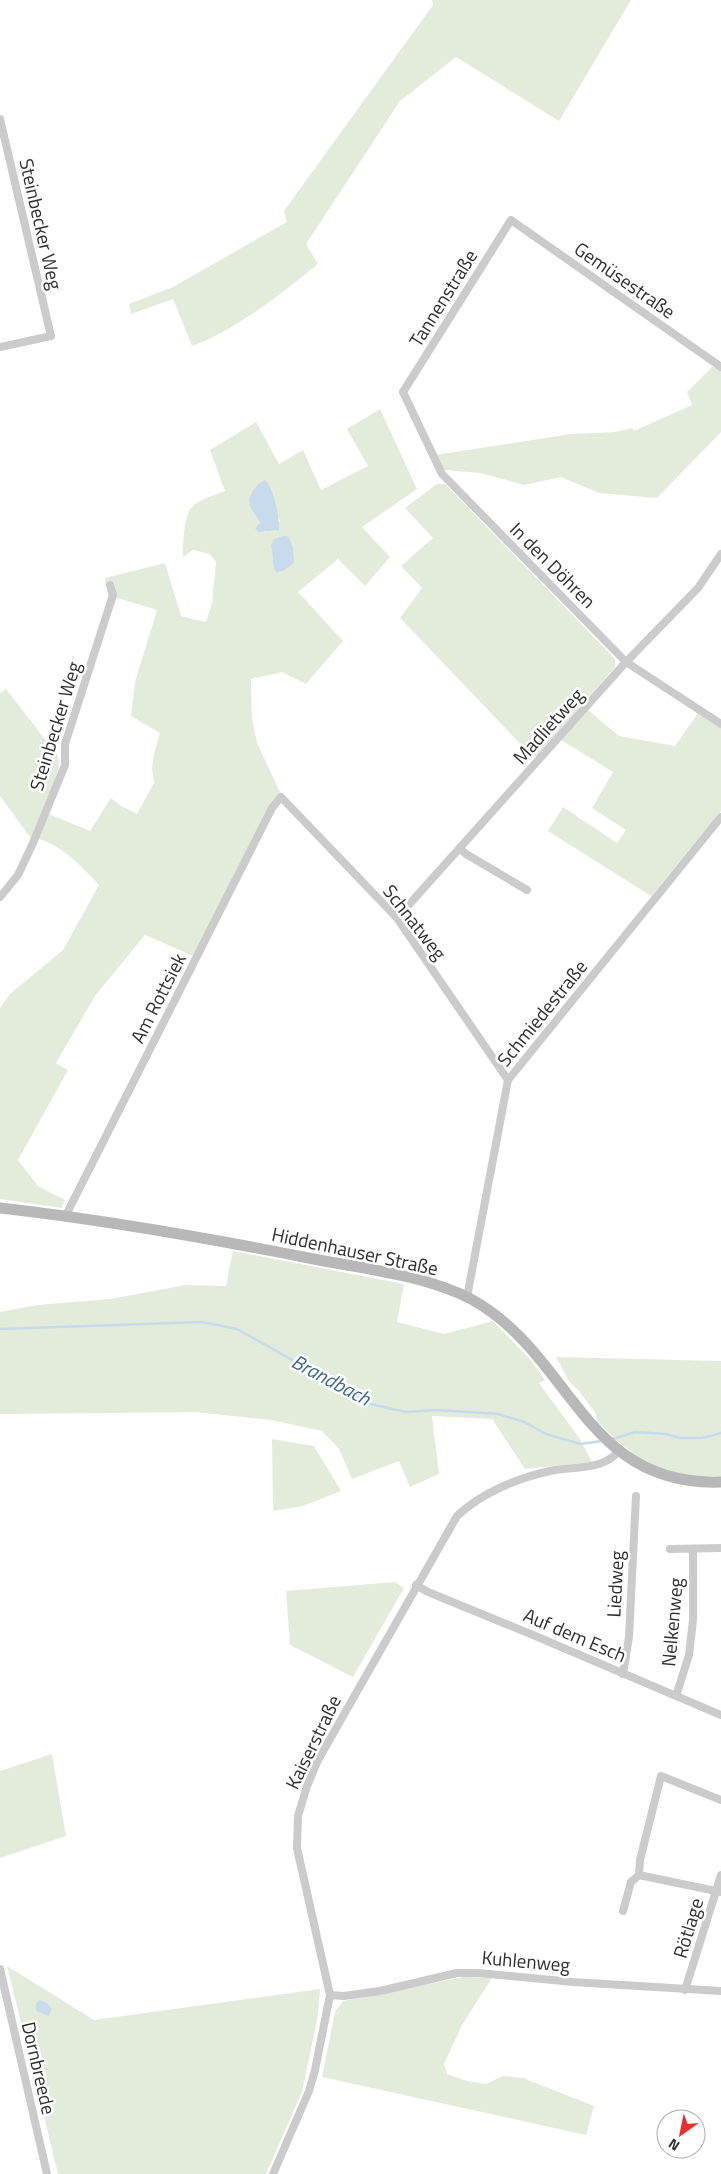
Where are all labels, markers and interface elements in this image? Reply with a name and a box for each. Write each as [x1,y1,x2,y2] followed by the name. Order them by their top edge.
[12,156,71,292] street label: Steinbecker Weg
[569,234,682,325] street label: Gemüsestraße
[401,243,484,352] street label: Tannenstraße
[504,515,603,614] street label: In den Döhren
[21,657,88,794] street label: Steinbecker Weg
[505,681,590,770] street label: Madlietweg
[377,878,454,966] street label: Schnatweg
[122,948,193,1048] street label: Am Rottsiek
[489,953,594,1072] street label: Schmiedestraße
[269,1219,441,1282] street label: Hiddenhauser Straße
[286,1346,377,1414] water label: Brandbach
[598,1550,631,1618] street label: Liedweg
[653,1576,690,1668] street label: Nelkenweg
[519,1600,631,1669] street label: Auf dem Esch
[277,1690,348,1794] street label: Kaiserstraße
[665,1894,710,1961] street label: Rötlage
[481,1942,572,1979] street label: Kuhlenweg
[15,2019,64,2117] street label: Dornbreede
[656,2109,706,2159] north arrow
[664,2134,683,2157] text: N

